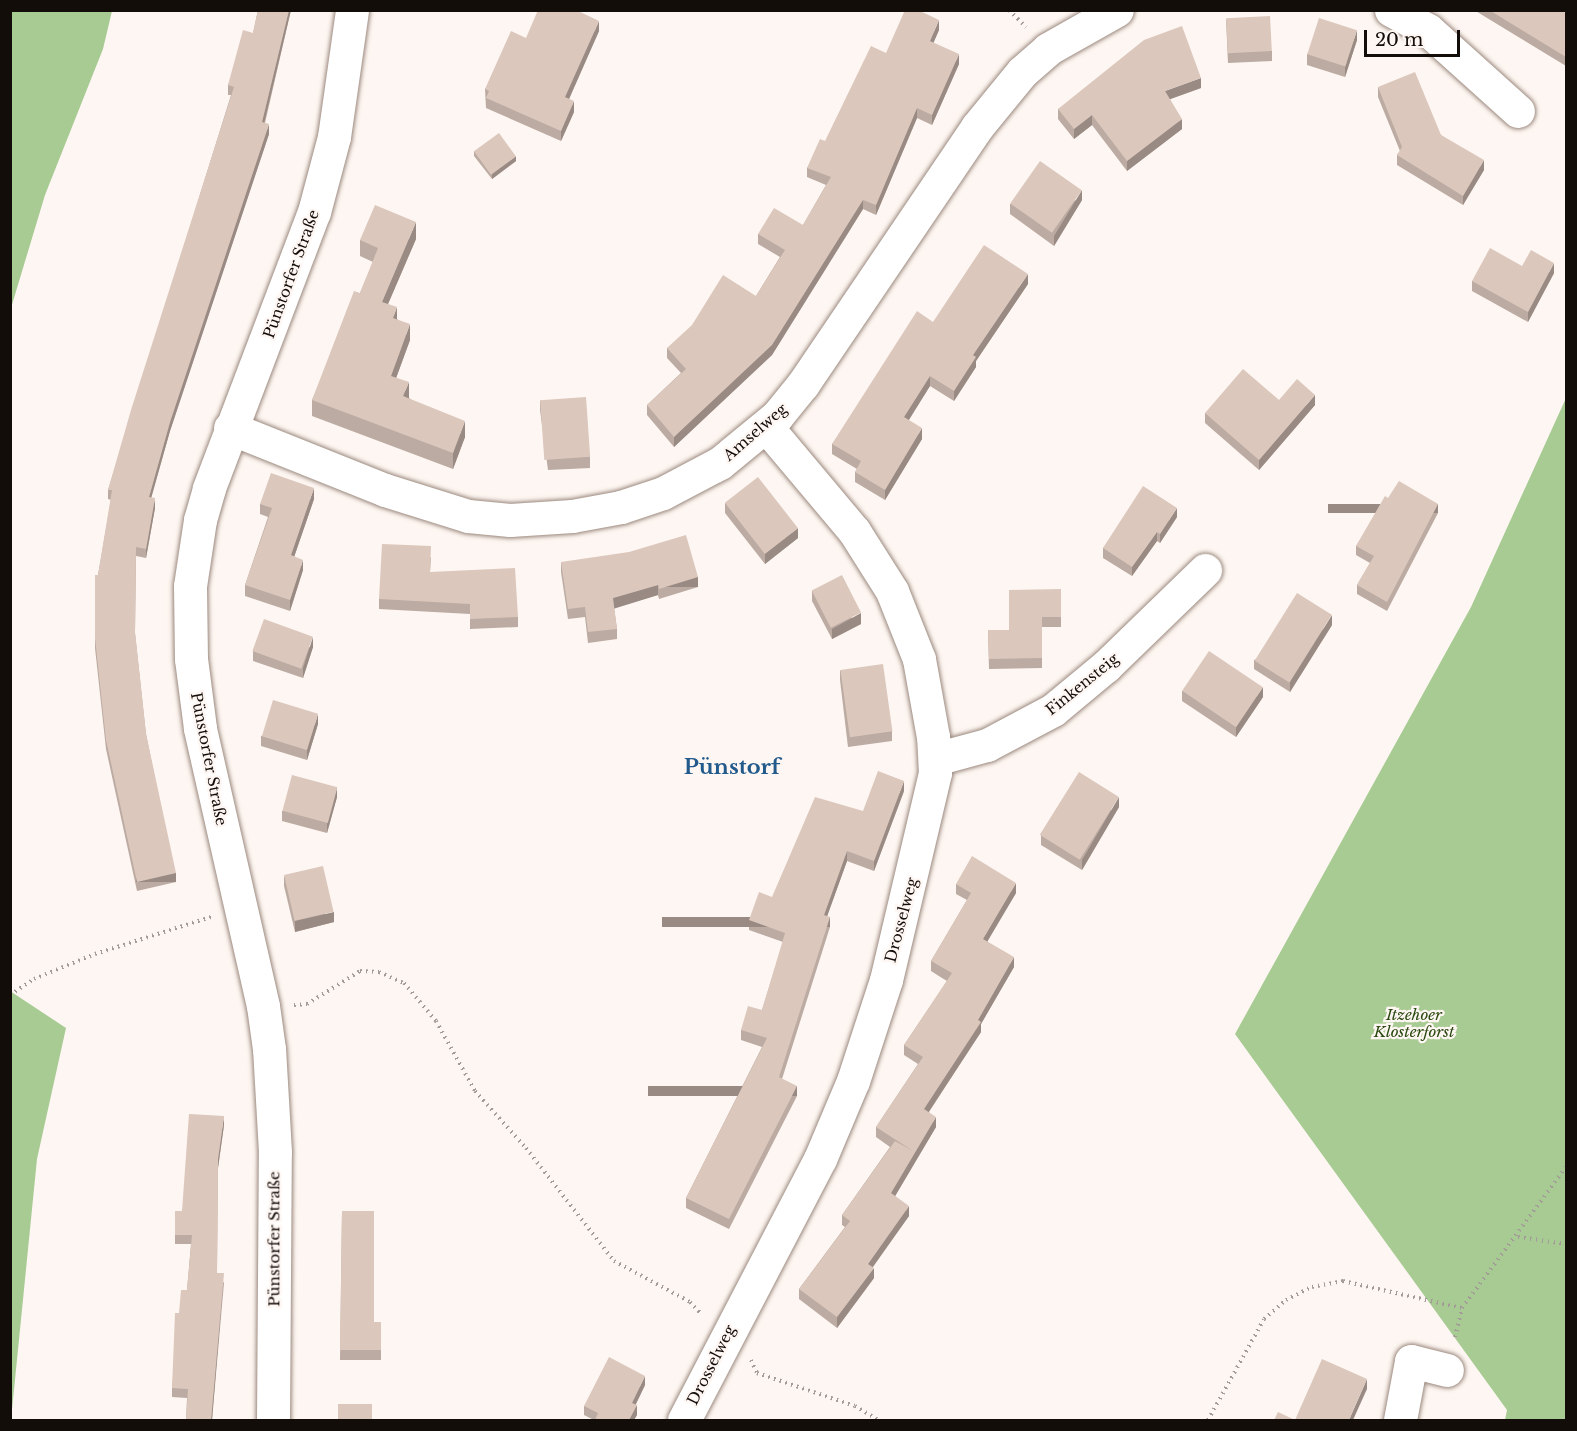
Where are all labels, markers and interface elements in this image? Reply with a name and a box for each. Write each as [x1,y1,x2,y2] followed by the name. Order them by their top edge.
[1367,18,1463,56] scale bar
[1375,29,1423,51] text: 20 m
[259,207,323,341] street label: Pünstorfer Straße
[720,400,790,464] street label: Amselweg
[1042,649,1122,719] street label: Finkensteig
[187,691,231,827] street label: Pünstorfer Straße
[684,754,780,780] district label: Pünstorf
[881,876,921,964] street label: Drosselweg
[1374,1005,1454,1040] park label: Itzehoer Klosterforst
[265,1171,283,1307] street label: Pünstorfer Straße
[683,1322,739,1408] street label: Drosselweg

